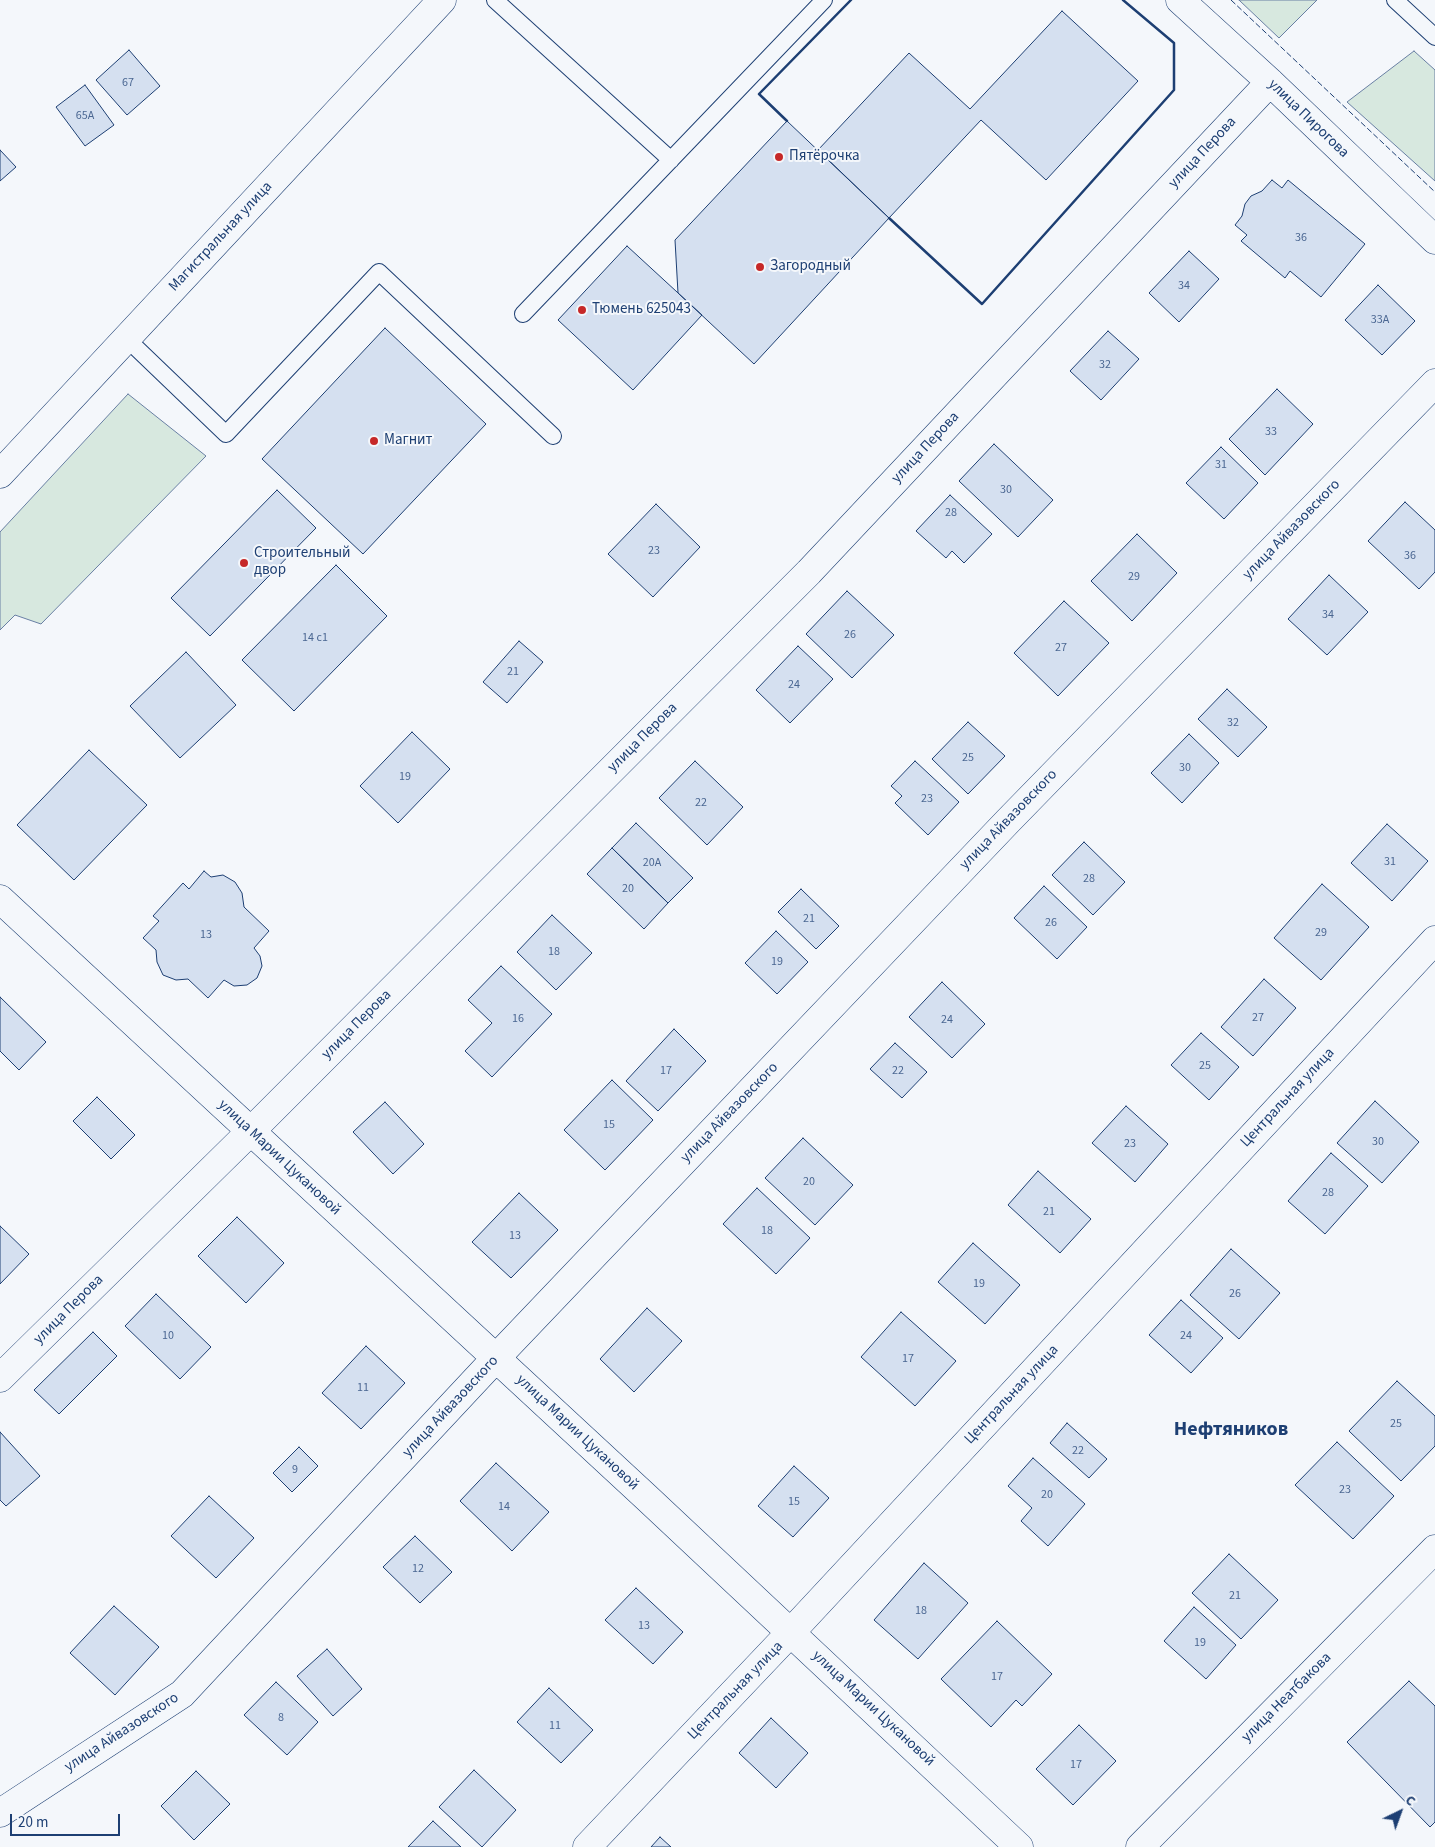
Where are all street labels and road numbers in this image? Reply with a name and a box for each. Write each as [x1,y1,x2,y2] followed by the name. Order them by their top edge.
[1264,76,1352,162] street label: улица Пирогова
[1165,114,1241,192] street label: улица Перова
[165,178,277,296] street label: Магистральная улица
[888,409,964,487] street label: улица Перова
[1239,476,1345,584] street label: улица Айвазовского
[604,699,682,777] street label: улица Перова
[956,766,1062,874] street label: улица Айвазовского
[318,986,396,1064] street label: улица Перова
[1237,1044,1339,1152] street label: Центральная улица
[677,1059,783,1167] street label: улица Айвазовского
[214,1096,344,1220] street label: улица Марии Цукановой
[30,1271,108,1349] street label: улица Перова
[961,1341,1063,1449] street label: Центральная улица
[399,1352,503,1462] street label: улица Айвазовского
[512,1371,642,1495] street label: улица Марии Цукановой
[685,1638,787,1744] street label: Центральная улица
[808,1647,938,1771] street label: улица Марии Цукановой
[1238,1649,1336,1747] street label: улица Неатбакова
[62,1689,182,1777] street label: улица Айвазовского

